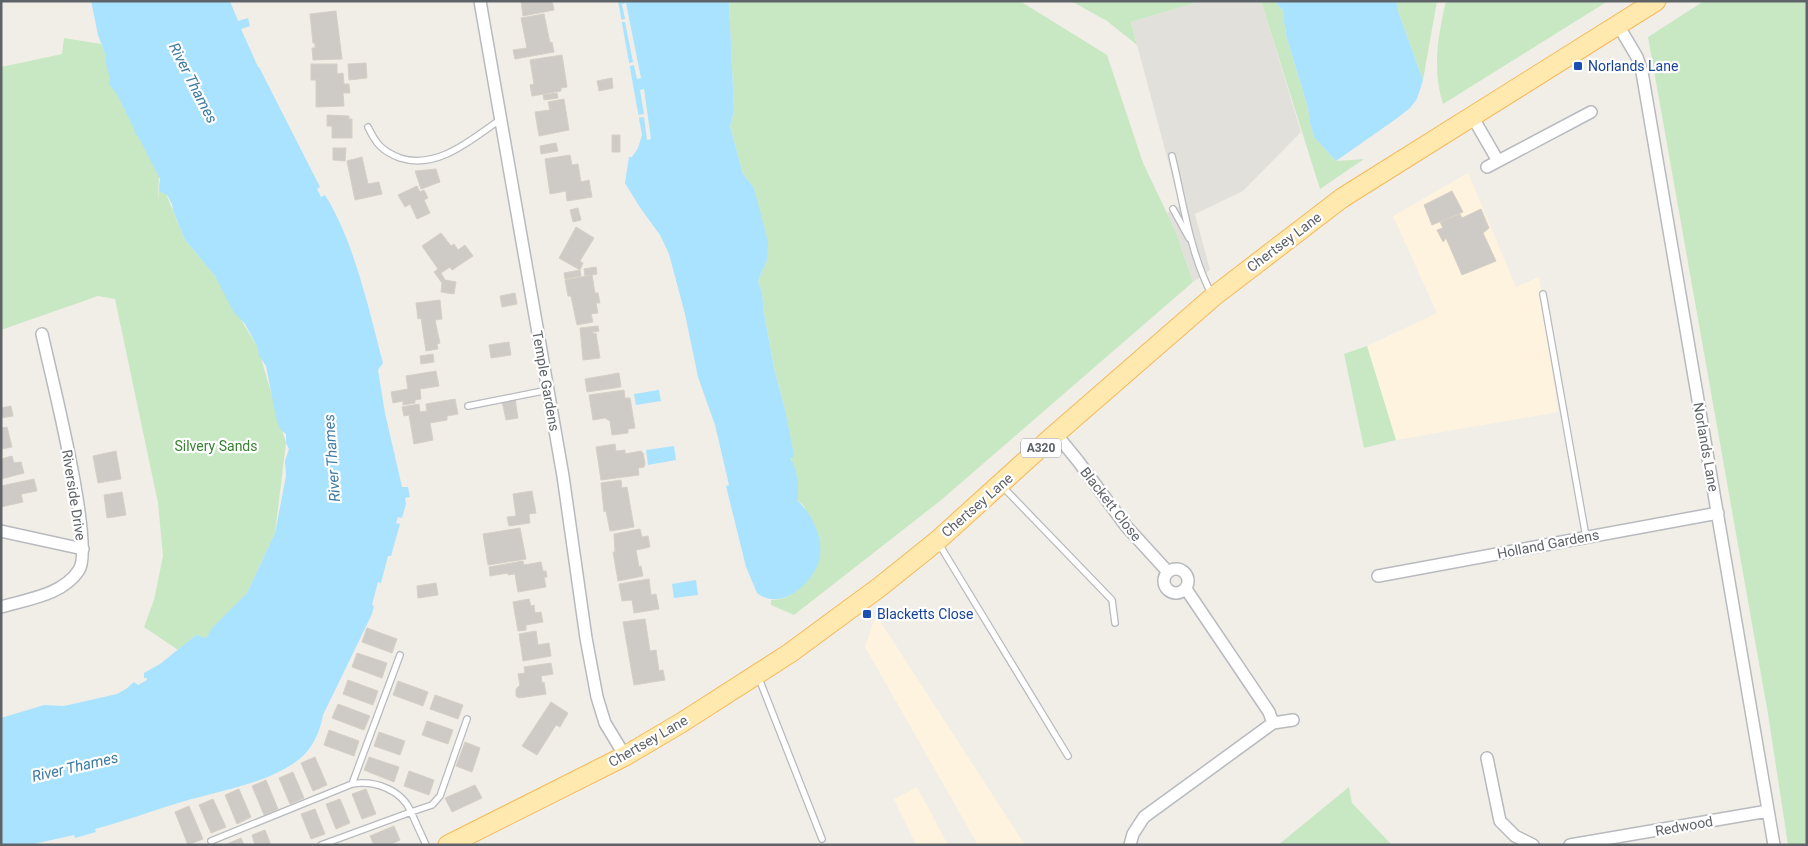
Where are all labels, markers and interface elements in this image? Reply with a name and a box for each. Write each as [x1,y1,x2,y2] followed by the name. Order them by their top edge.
[165,40,221,126] water label: River Thames
[1588,58,1678,74] place label: Norlands Lane
[1572,60,1584,72] marker: Norlands Lane
[1244,209,1324,275] street label: Chertsey Lane
[529,330,563,432] street label: Temple Gardens
[1690,401,1722,493] street label: Norlands Lane
[320,413,344,503] water label: River Thames
[175,438,257,454] park label: Silvery Sands
[1021,438,1061,458] road number: A320
[59,448,89,542] street label: Riverside Drive
[1077,464,1145,544] street label: Blackett Close
[938,470,1016,540] street label: Chertsey Lane
[1496,526,1600,562] street label: Holland Gardens
[877,606,973,622] place label: Blacketts Close
[861,608,873,620] marker: Blacketts Close
[606,712,690,770] street label: Chertsey Lane
[30,748,120,786] water label: River Thames
[1654,813,1714,839] street label: Redwood

